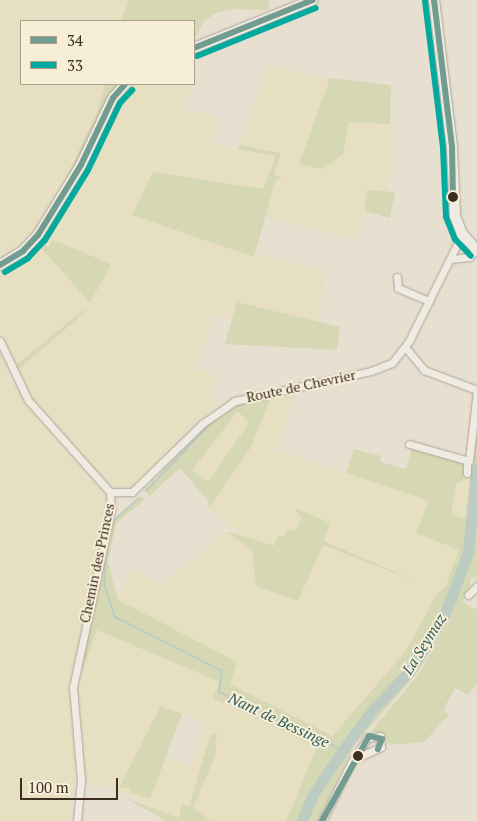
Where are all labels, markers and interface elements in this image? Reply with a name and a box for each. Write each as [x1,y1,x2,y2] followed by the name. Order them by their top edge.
[20,20,195,85] legend
[67,30,83,50] text: 34
[67,55,83,75] text: 33
[448,192,458,202] unlabelled marker
[245,366,357,406] street label: Route de Chevrier
[76,501,118,625] street label: Chemin des Princes
[398,610,450,678] water label: La Seymaz
[226,689,332,751] water label: Nant de Bessinge
[353,751,363,761] unlabelled marker
[22,768,120,800] scale bar
[28,777,69,797] text: 100 m

